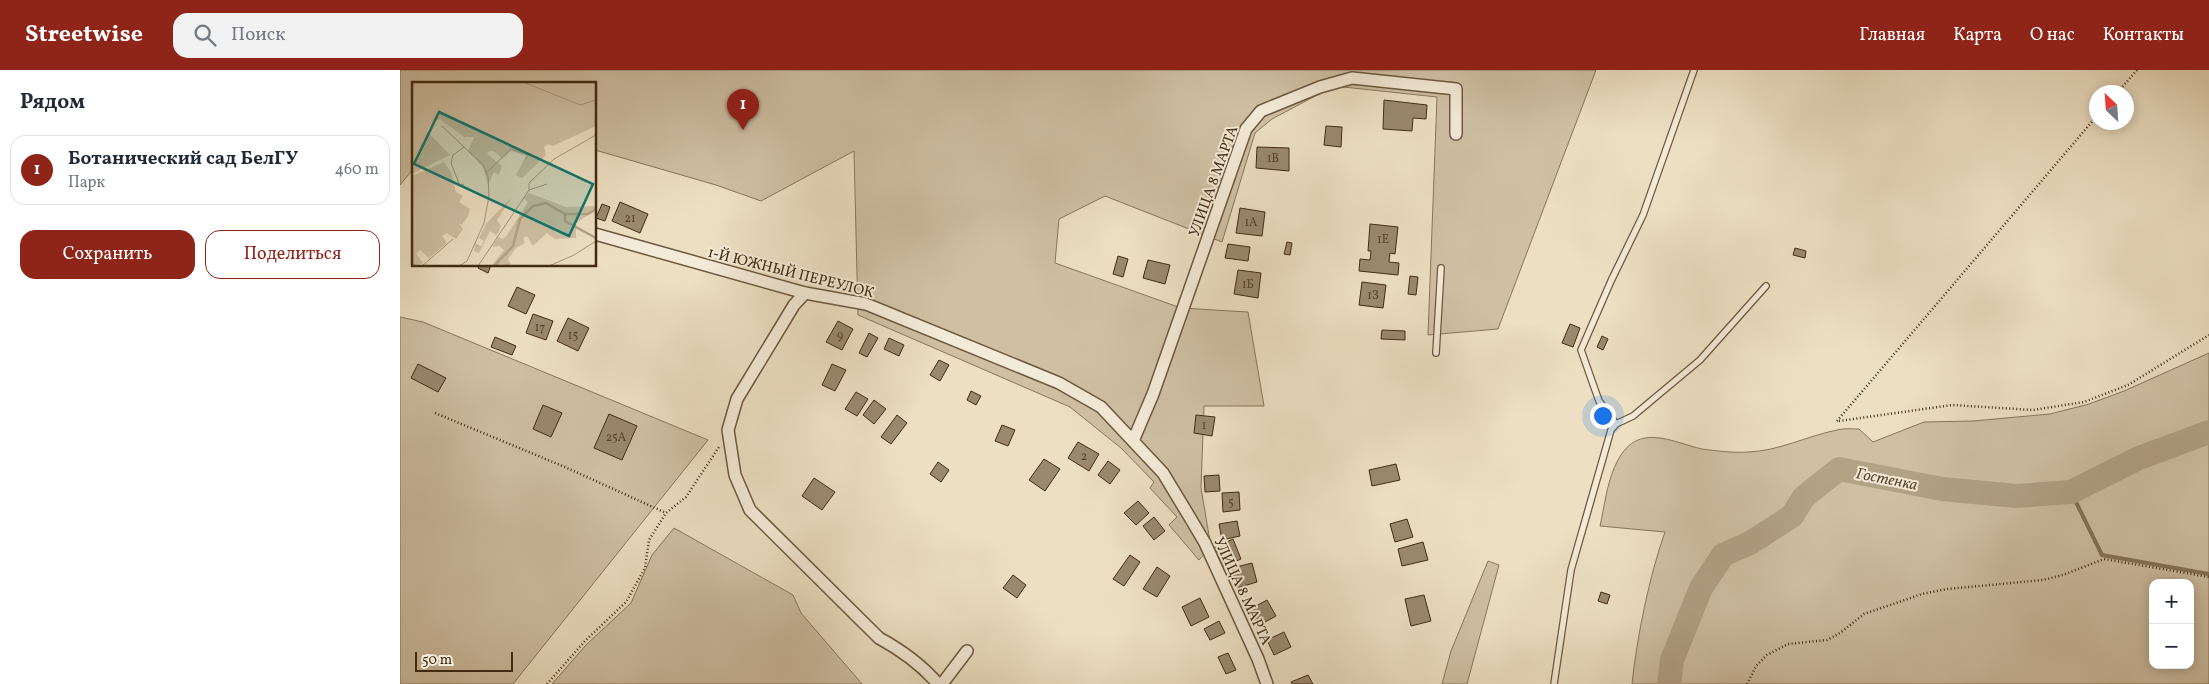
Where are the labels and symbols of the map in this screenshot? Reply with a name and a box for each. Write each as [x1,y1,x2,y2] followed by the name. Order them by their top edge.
[412,82,596,266] inset map
[2089,85,2134,130] north arrow
[727,89,759,130] pin: 1
[1185,123,1244,240] street label: УЛИЦА 8 МАРТА
[1267,151,1279,167] house number: 1В
[624,211,636,227] house number: 21
[1244,215,1258,231] house number: 1А
[1377,232,1389,248] house number: 1Е
[705,243,876,304] street label: 1-Й ЮЖНЫЙ ПЕРЕУЛОК
[1242,277,1254,293] house number: 1Б
[1367,288,1379,304] house number: 1З
[535,320,545,336] house number: 17
[568,328,578,344] house number: 15
[837,328,843,344] house number: 9
[1590,403,1616,429] your location
[1202,418,1206,434] house number: 1
[606,430,627,446] house number: 25А
[1081,449,1087,465] house number: 2
[1854,463,1920,497] water label: Гостенка
[1228,495,1234,511] house number: 5
[1207,534,1276,650] street label: УЛИЦА 8 МАРТА
[415,649,512,672] scale bar

